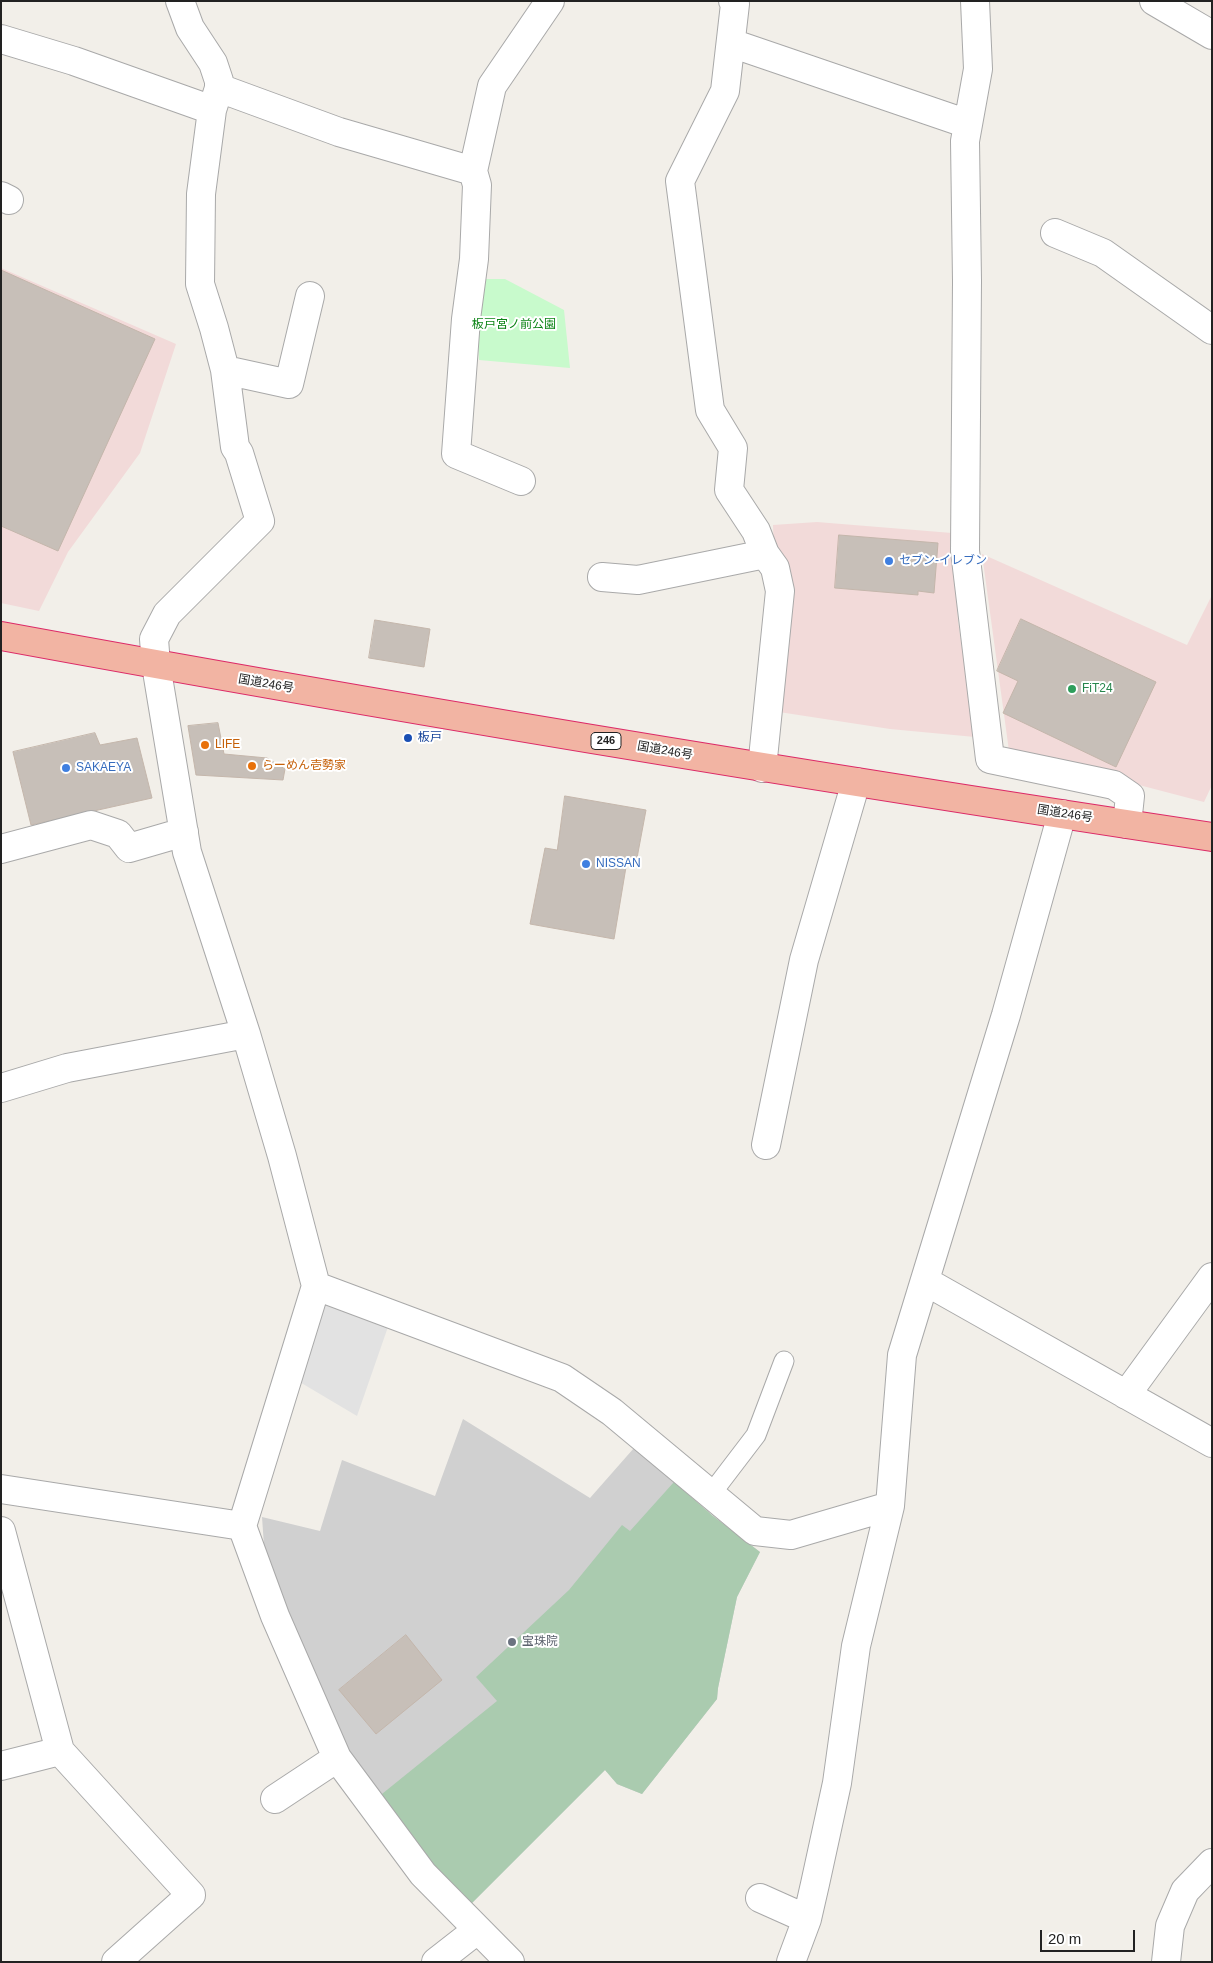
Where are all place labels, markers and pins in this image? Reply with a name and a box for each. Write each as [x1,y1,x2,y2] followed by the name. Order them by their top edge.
[899,554,987,568] place label: セブン-イレブン
[883,555,895,567] marker: セブン-イレブン
[1082,682,1113,696] place label: FiT24
[1066,683,1078,695] marker: FiT24
[418,731,442,745] place label: 板戸
[402,732,414,744] marker: 板戸
[215,738,240,752] place label: LIFE
[199,739,211,751] marker: LIFE
[262,759,346,773] place label: らーめん壱勢家
[246,760,258,772] marker: らーめん壱勢家
[76,761,131,775] place label: SAKAEYA
[60,762,72,774] marker: SAKAEYA
[596,857,641,871] place label: NISSAN
[580,858,592,870] marker: NISSAN
[522,1635,558,1649] place label: 宝珠院
[506,1636,518,1648] marker: 宝珠院

